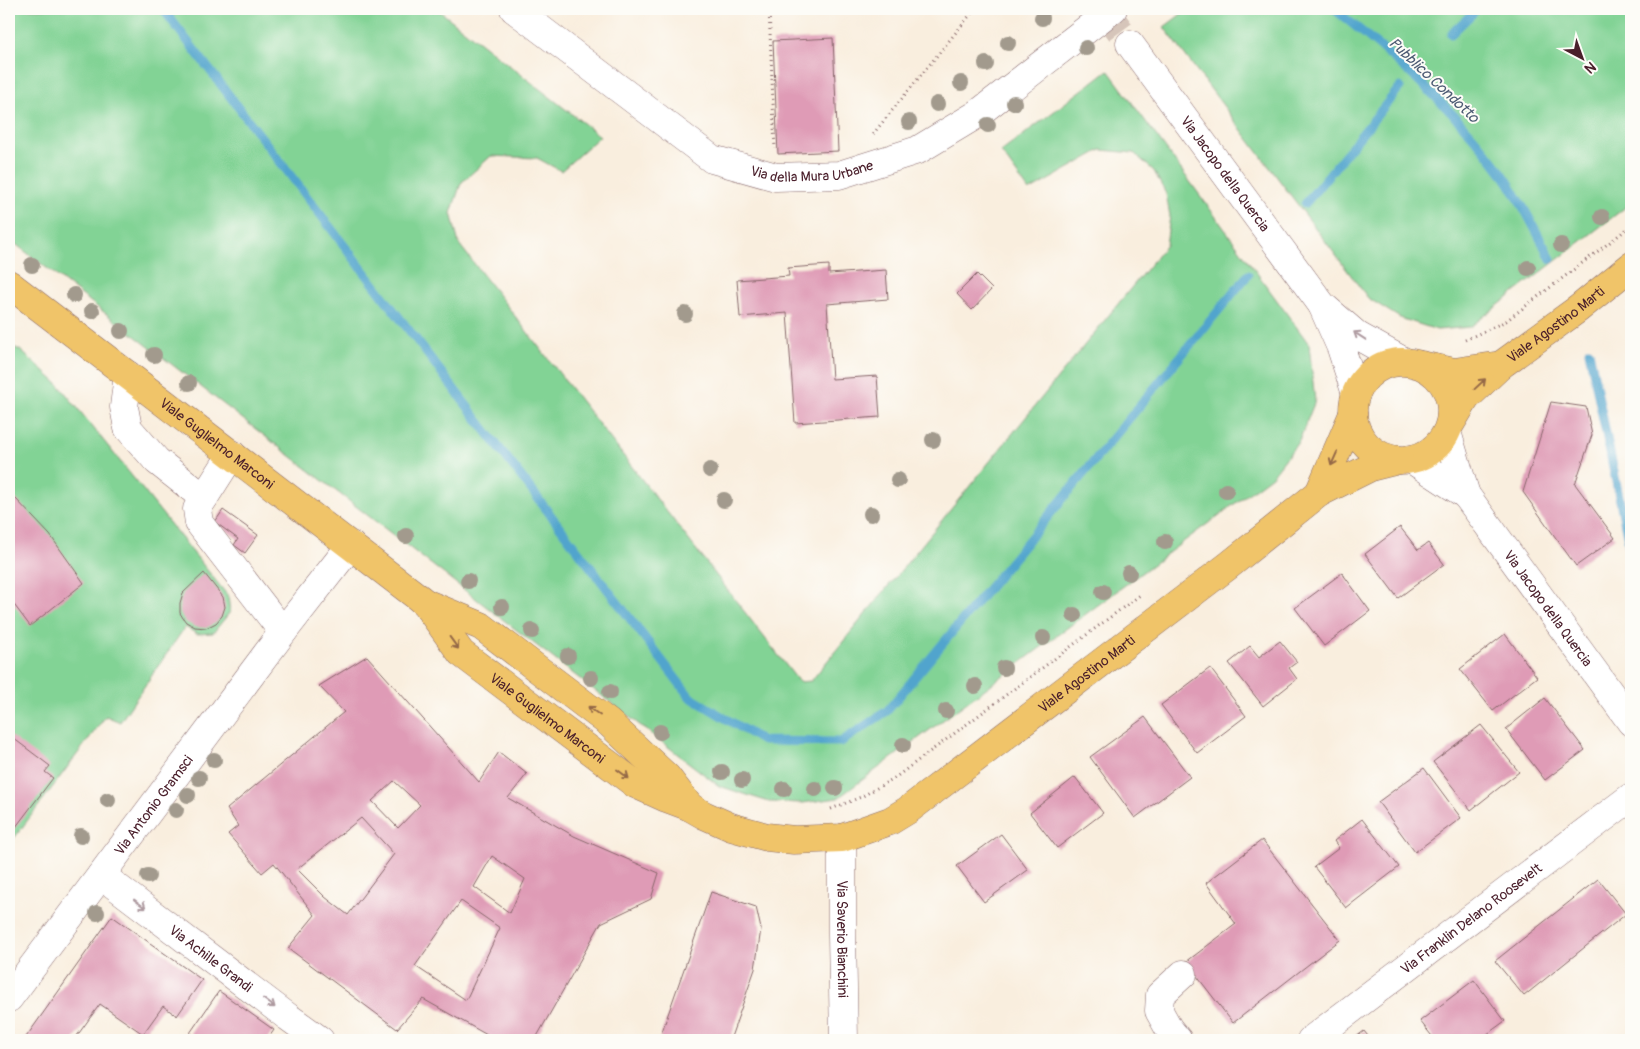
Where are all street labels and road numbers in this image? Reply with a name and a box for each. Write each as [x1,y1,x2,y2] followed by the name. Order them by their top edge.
[1177,113,1273,235] street label: Via Jacopo della Quercia
[748,157,875,186] street label: Via della Mura Urbane
[1504,283,1608,367] street label: Viale Agostino Marti
[156,394,278,493] street label: Viale Guglielmo Marconi
[1500,547,1596,670] street label: Via Jacopo della Quercia
[1035,632,1139,717] street label: Viale Agostino Marti
[486,670,608,768] street label: Viale Guglielmo Marconi
[111,752,197,859] street label: Via Antonio Gramsci
[1397,860,1546,978] street label: Via Franklin Delano Roosevelt
[833,880,851,998] street label: Via Saverio Bianchini
[166,922,256,996] street label: Via Achille Grandi

